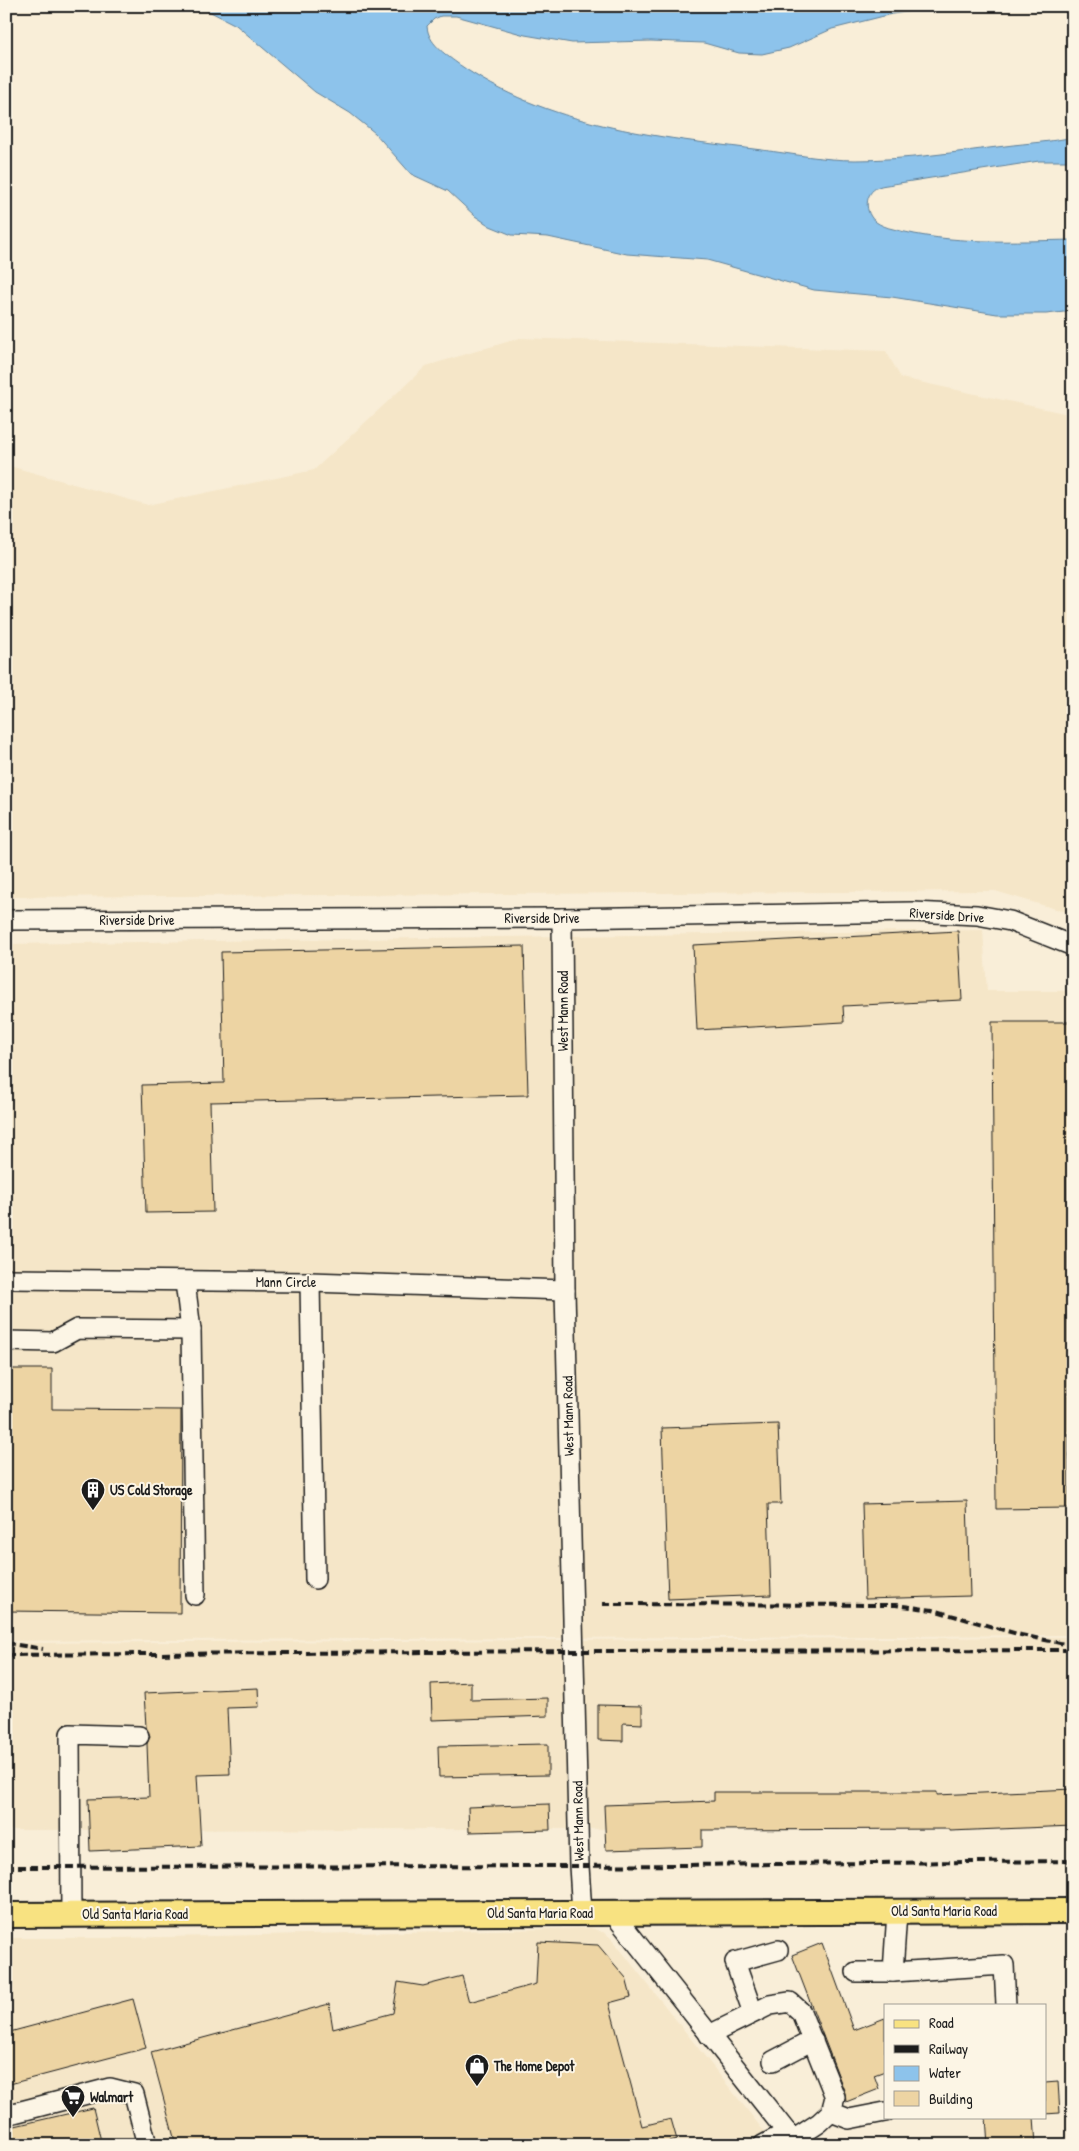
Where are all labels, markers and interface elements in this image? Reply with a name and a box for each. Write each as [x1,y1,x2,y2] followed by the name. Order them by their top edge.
[909,902,986,927] street label: Riverside Drive
[504,908,580,927] street label: Riverside Drive
[99,910,175,929] street label: Riverside Drive
[553,970,572,1051] street label: West Mann Road
[256,1272,317,1291] street label: Mann Circle
[557,1375,578,1456] street label: West Mann Road
[80,1477,106,1511] building icon: US Cold Storage
[110,1480,193,1501] place label: US Cold Storage
[567,1780,588,1861] street label: West Mann Road
[891,1901,998,1920] street label: Old Santa Maria Road
[487,1903,594,1922] street label: Old Santa Maria Road
[82,1904,189,1923] street label: Old Santa Maria Road
[884,2004,1046,2118] legend
[929,2012,954,2033] text: Road
[929,2038,968,2059] text: Railway
[464,2053,490,2087] shop icon: The Home Depot
[493,2056,576,2077] place label: The Home Depot
[929,2062,961,2083] text: Water
[60,2084,86,2118] supermarket icon: Walmart
[90,2087,134,2106] place label: Walmart
[929,2088,973,2109] text: Building

